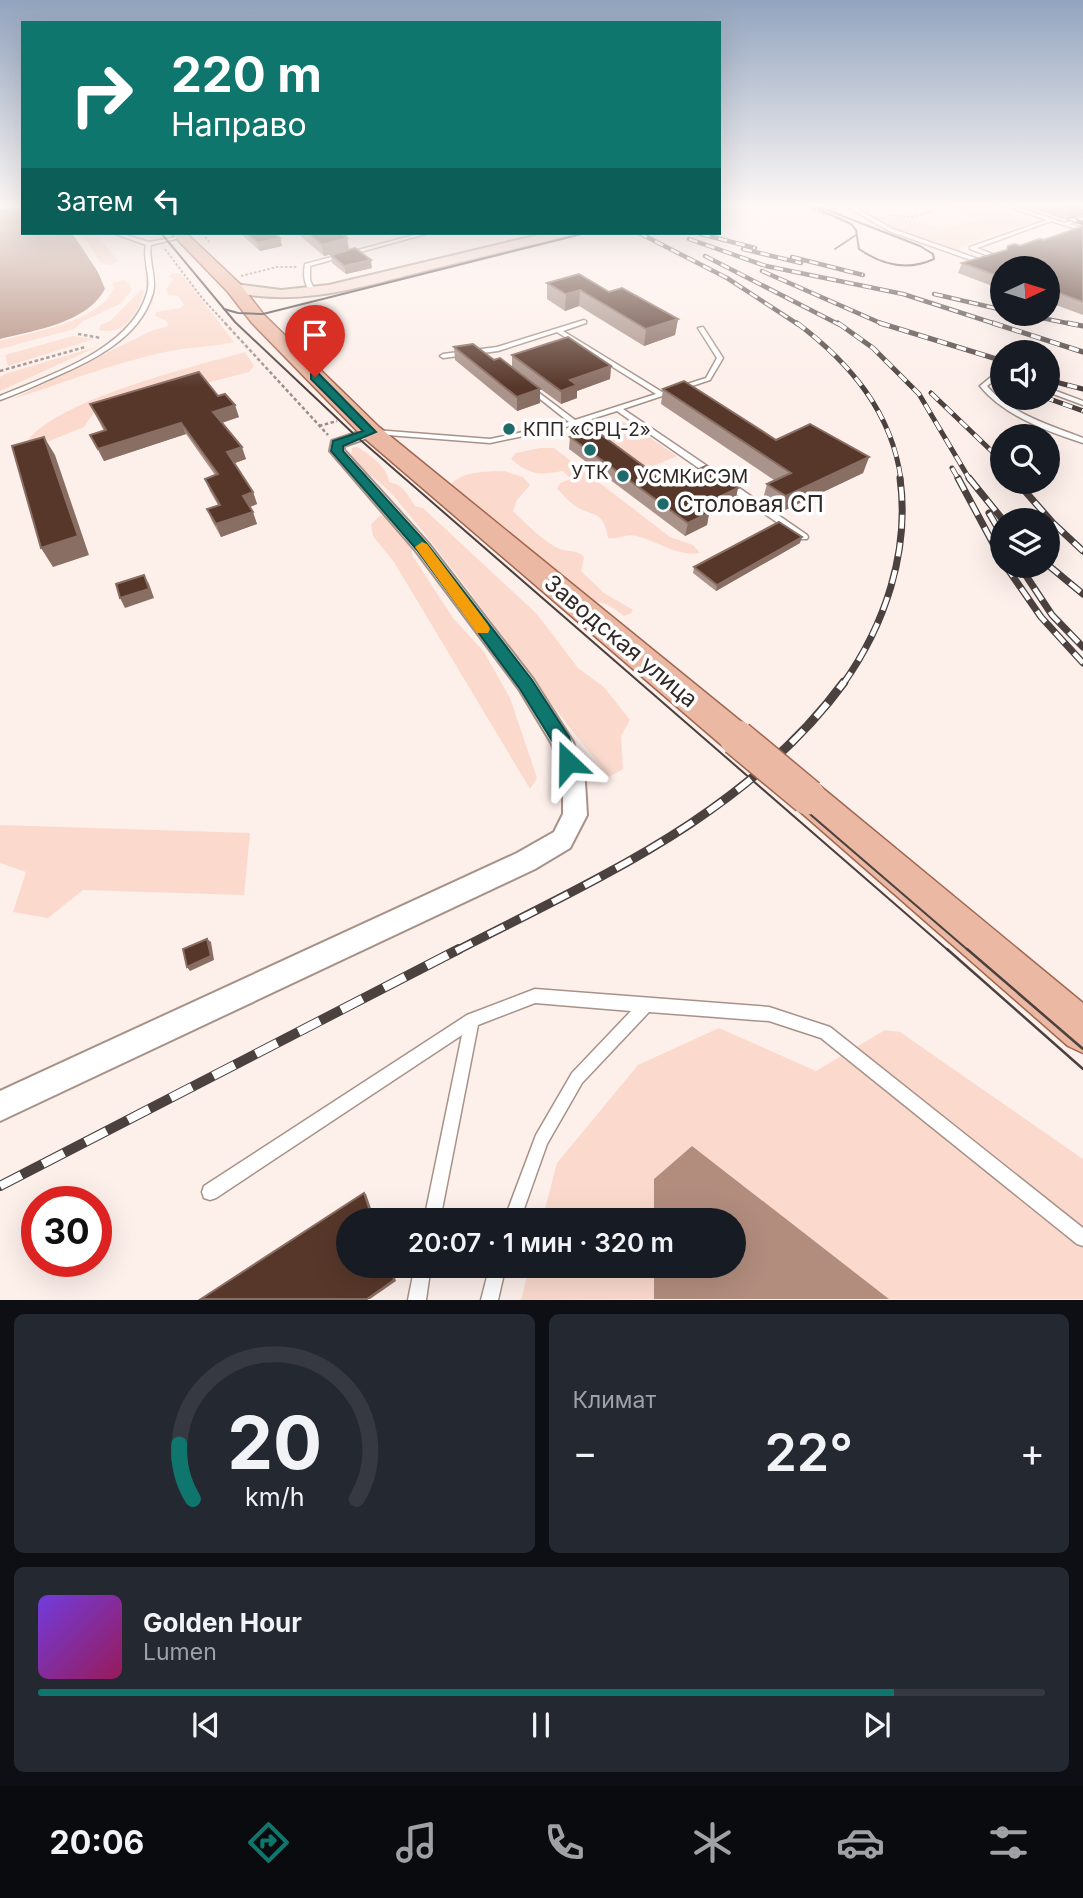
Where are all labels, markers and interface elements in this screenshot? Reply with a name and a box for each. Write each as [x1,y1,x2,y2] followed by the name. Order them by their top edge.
[171,45,322,104] text: 220 m
[56,49,147,140] icon: right
[171,105,307,144] text: Направо
[148,182,186,220] icon: left
[56,186,134,217] text: Затем
[990,256,1060,326] north arrow
[990,256,1060,578] map controls
[285,305,345,377] pin
[296,316,334,354] icon: arrive
[990,340,1060,410] button: sound
[523,418,651,441] place label: КПП «СРЦ-2»
[501,421,517,437] marker: КПП «СРЦ-2»
[990,424,1060,494] button: search
[582,442,598,458] marker: УТК
[571,461,609,484] place label: УТК
[637,465,748,488] place label: УСМКиСЭМ
[615,468,631,484] marker: УСМКиСЭМ
[677,490,824,518] place label: Столовая СП
[655,496,671,512] marker: Столовая СП
[990,508,1060,578] button: layers
[539,569,703,713] street label: Заводская улица
[531,725,605,799] position arrow
[21,1186,112,1277] speed limit sign: 30
[408,1227,674,1258] text: 20:07 · 1 мин · 320 m
[573,1386,656,1414] text: Климат
[227,1399,322,1488] text: 20
[764,1421,853,1484] text: 22°
[573,1429,598,1475] text: −
[1020,1429,1045,1475] text: +
[245,1482,304,1512] text: km/h
[143,1607,302,1638] text: Golden Hour
[143,1638,217,1666] text: Lumen
[187,1706,225,1744] icon: previous
[522,1706,560,1744] icon: pause
[858,1706,896,1744] icon: next
[244,1818,293,1867] icon: directions
[392,1818,441,1867] icon: music
[540,1818,589,1867] icon: phone
[688,1818,737,1867] icon: climate
[836,1818,885,1867] icon: car
[984,1818,1033,1867] icon: filters
[50,1823,144,1862] text: 20:06

